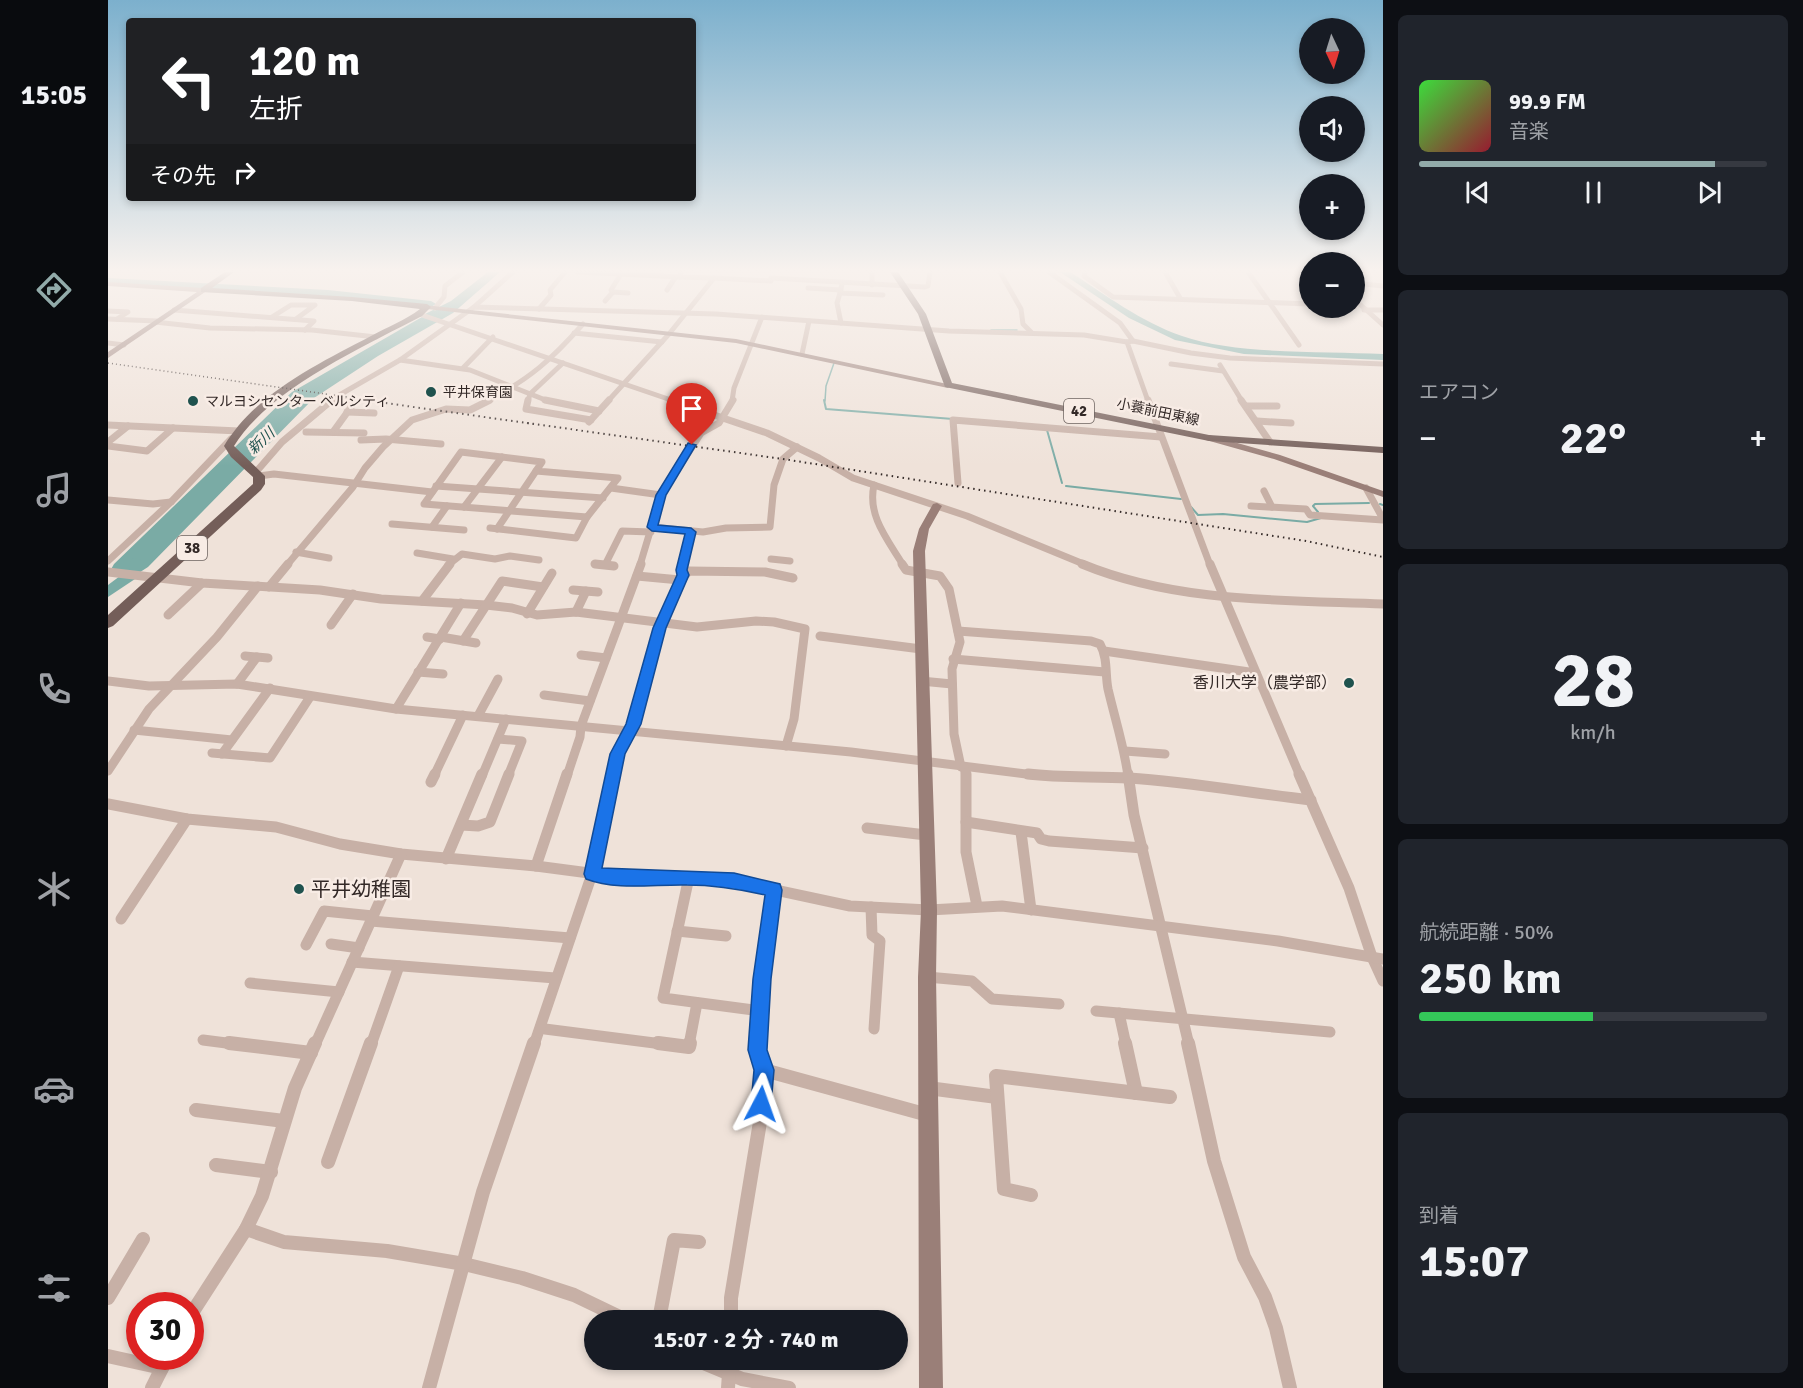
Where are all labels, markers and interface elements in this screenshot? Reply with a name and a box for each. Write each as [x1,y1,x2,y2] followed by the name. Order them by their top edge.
[1299,18,1365,84] north arrow
[1299,18,1365,318] map controls
[249,36,360,87] text: 120 m
[150,42,228,120] icon: left
[21,79,87,112] text: 15:05
[1509,88,1586,115] text: 99.9 FM
[249,93,303,126] text: 左折
[1299,96,1365,162] button: sound
[1509,119,1549,144] text: 音楽
[228,156,261,189] icon: right
[150,162,216,189] text: その先
[1299,174,1365,240] button: +
[1461,176,1494,209] icon: previous
[1577,176,1610,209] icon: pause
[1693,176,1726,209] icon: next
[1299,252,1365,318] button: −
[33,269,75,311] icon: directions
[1419,380,1499,405] text: エアコン
[666,383,717,445] pin
[443,384,513,401] place label: 平井保育園
[424,385,438,399] marker: 平井保育園
[675,392,708,425] icon: arrive
[205,393,389,410] place label: マルヨシセンター ベルシティ
[186,394,200,408] marker: マルヨシセンター ベルシティ
[1115,395,1201,429] street label: 小蓑前田東線
[1064,399,1094,423] road number: 42
[1560,411,1626,466] text: 22°
[1419,418,1437,459] text: −
[1749,418,1767,459] text: +
[244,423,280,458] water label: 新川
[33,469,75,511] icon: music
[177,536,207,560] road number: 38
[1551,633,1635,729] text: 28
[33,668,75,710] icon: phone
[1193,673,1337,693] place label: 香川大学（農学部）
[1342,676,1356,690] marker: 香川大学（農学部）
[1570,720,1616,745] text: km/h
[33,868,75,910] icon: climate
[311,877,411,902] place label: 平井幼稚園
[292,882,306,896] marker: 平井幼稚園
[1419,920,1554,945] text: 航続距離 · 50%
[1419,951,1562,1006] text: 250 km
[33,1068,75,1110] icon: car
[729,1072,793,1136] position arrow
[1419,1203,1459,1228] text: 到着
[1419,1234,1529,1289] text: 15:07
[33,1267,75,1309] icon: filters
[126,1292,204,1370] speed limit sign: 30
[654,1326,838,1353] text: 15:07 · 2 分 · 740 m

